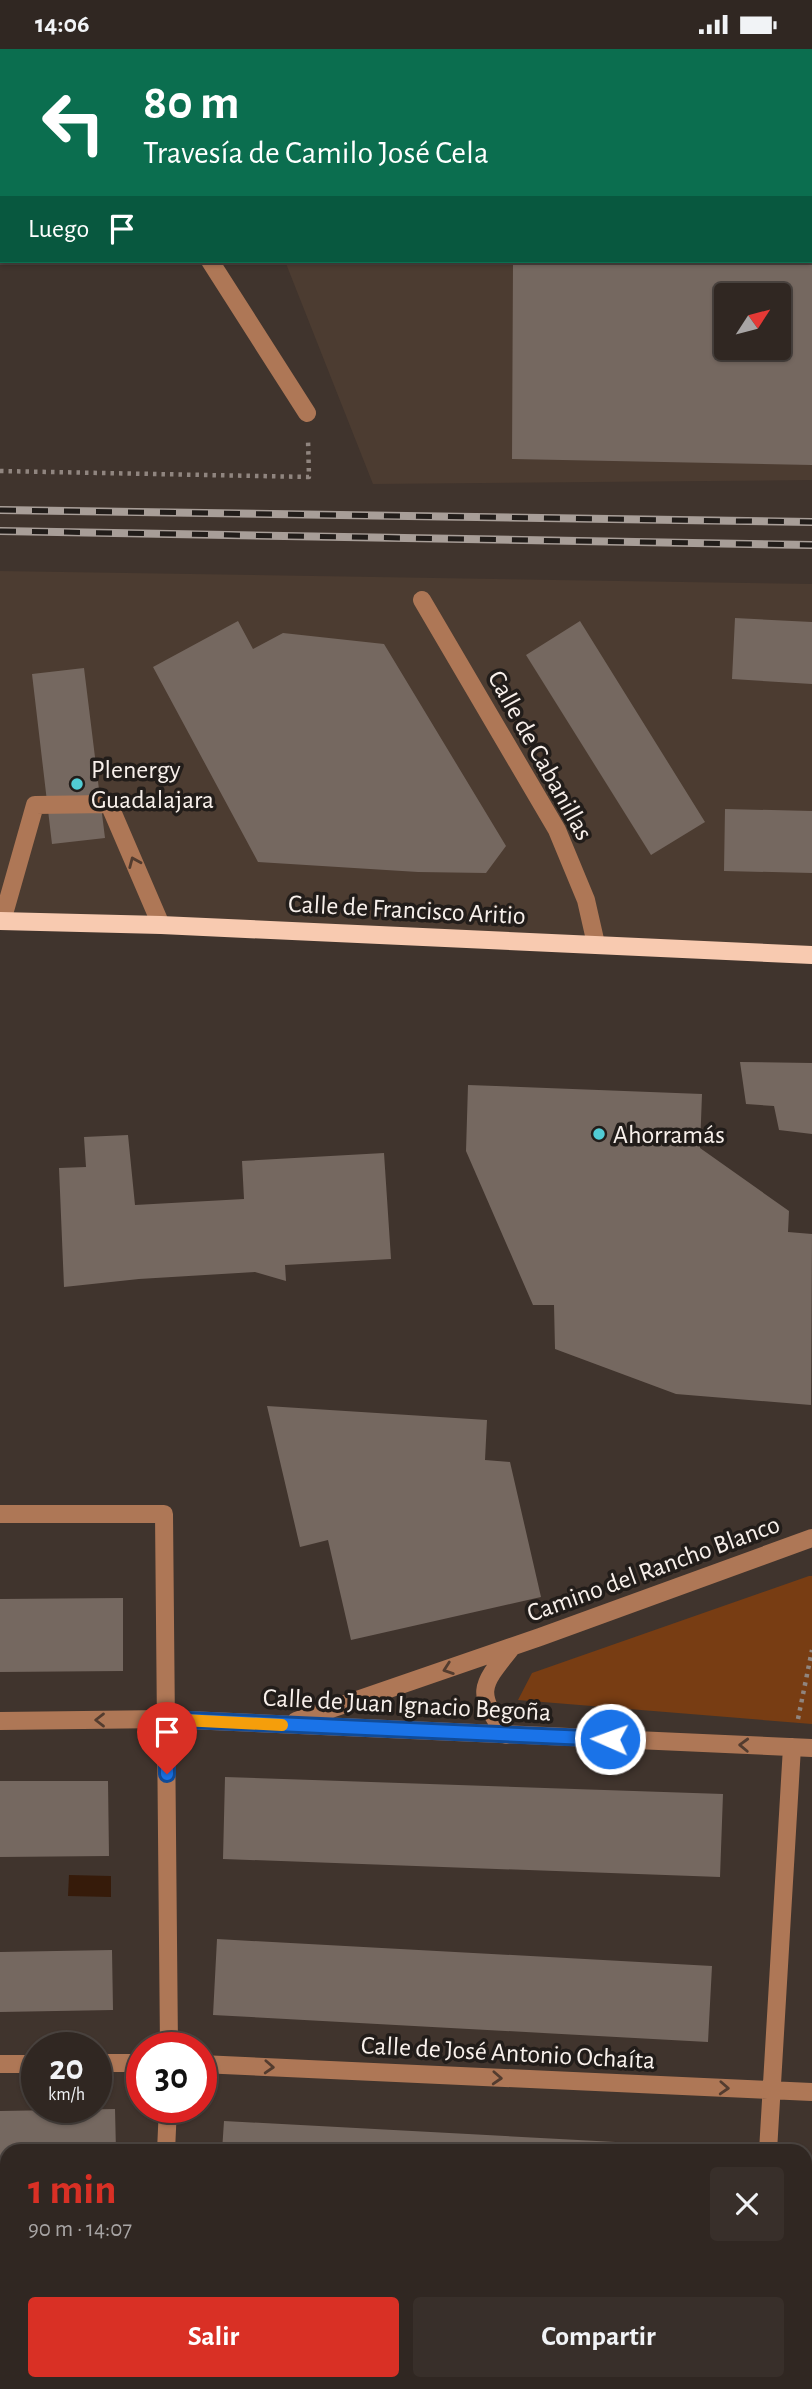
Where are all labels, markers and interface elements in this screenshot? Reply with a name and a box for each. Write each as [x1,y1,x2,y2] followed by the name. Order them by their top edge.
[35,11,90,37] text: 14:06
[28,77,119,168] icon: left
[143,79,240,128] text: 80 m
[143,137,489,169] text: Travesía de Camilo José Cela
[103,210,141,248] icon: arrive
[28,216,89,242] text: Luego
[714,283,791,361] north arrow
[714,283,791,360] map controls
[483,666,597,845] street label: Calle de Cabanillas
[91,757,214,813] place label: Plenergy Guadalajara
[69,776,85,792] marker: Plenergy Guadalajara
[128,857,142,869] one-way arrow
[288,891,526,929] street label: Calle de Francisco Aritio
[613,1122,725,1148] place label: Ahorramás
[591,1126,607,1142] marker: Ahorramás
[523,1511,783,1627] street label: Camino del Rancho Blanco
[442,1661,454,1675] one-way arrow
[262,1684,552,1726] street label: Calle de Juan Ignacio Begoña
[137,1702,197,1774] pin
[573,1702,647,1776] position arrow
[95,1712,105,1728] one-way arrow
[148,1713,186,1751] icon: arrive
[738,1737,749,1752] one-way arrow
[126,2032,217,2123] speed limit sign: 30
[360,2032,656,2074] street label: Calle de José Antonio Ochaíta
[49,2051,84,2086] text: 20
[264,2059,275,2074] one-way arrow
[491,2070,502,2085] one-way arrow
[719,2081,730,2096] one-way arrow
[48,2086,85,2104] text: km/h
[710,2167,784,2241] button: close
[28,2169,117,2211] text: 1 min
[28,2218,132,2241] text: 90 m · 14:07
[28,2297,399,2377] button: Salir
[413,2297,784,2377] button: Compartir

